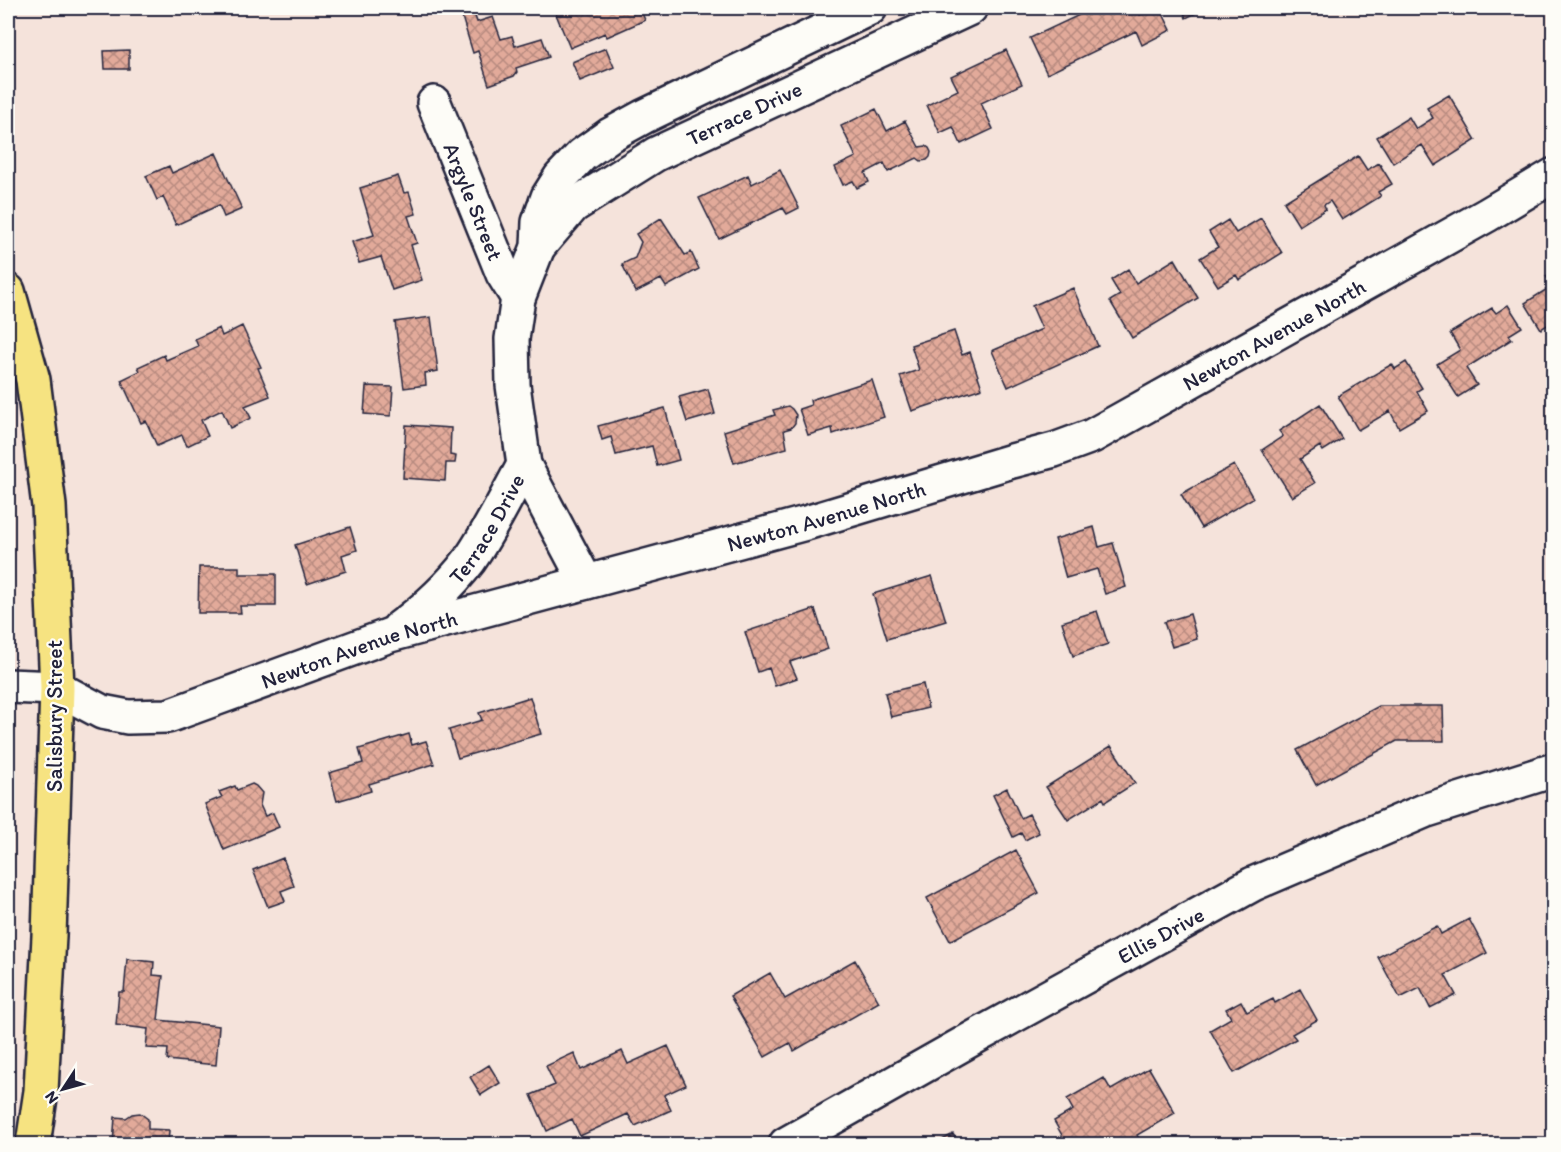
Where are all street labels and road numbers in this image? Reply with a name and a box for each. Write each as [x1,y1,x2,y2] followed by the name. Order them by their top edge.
[682,75,806,151] street label: Terrace Drive
[438,138,510,264] street label: Argyle Street
[1178,272,1370,396] street label: Newton Avenue North
[443,469,530,589] street label: Terrace Drive
[724,474,929,557] street label: Newton Avenue North
[257,604,460,694] street label: Newton Avenue North
[41,640,68,792] street label: Salisbury Street
[1113,900,1209,970] street label: Ellis Drive

